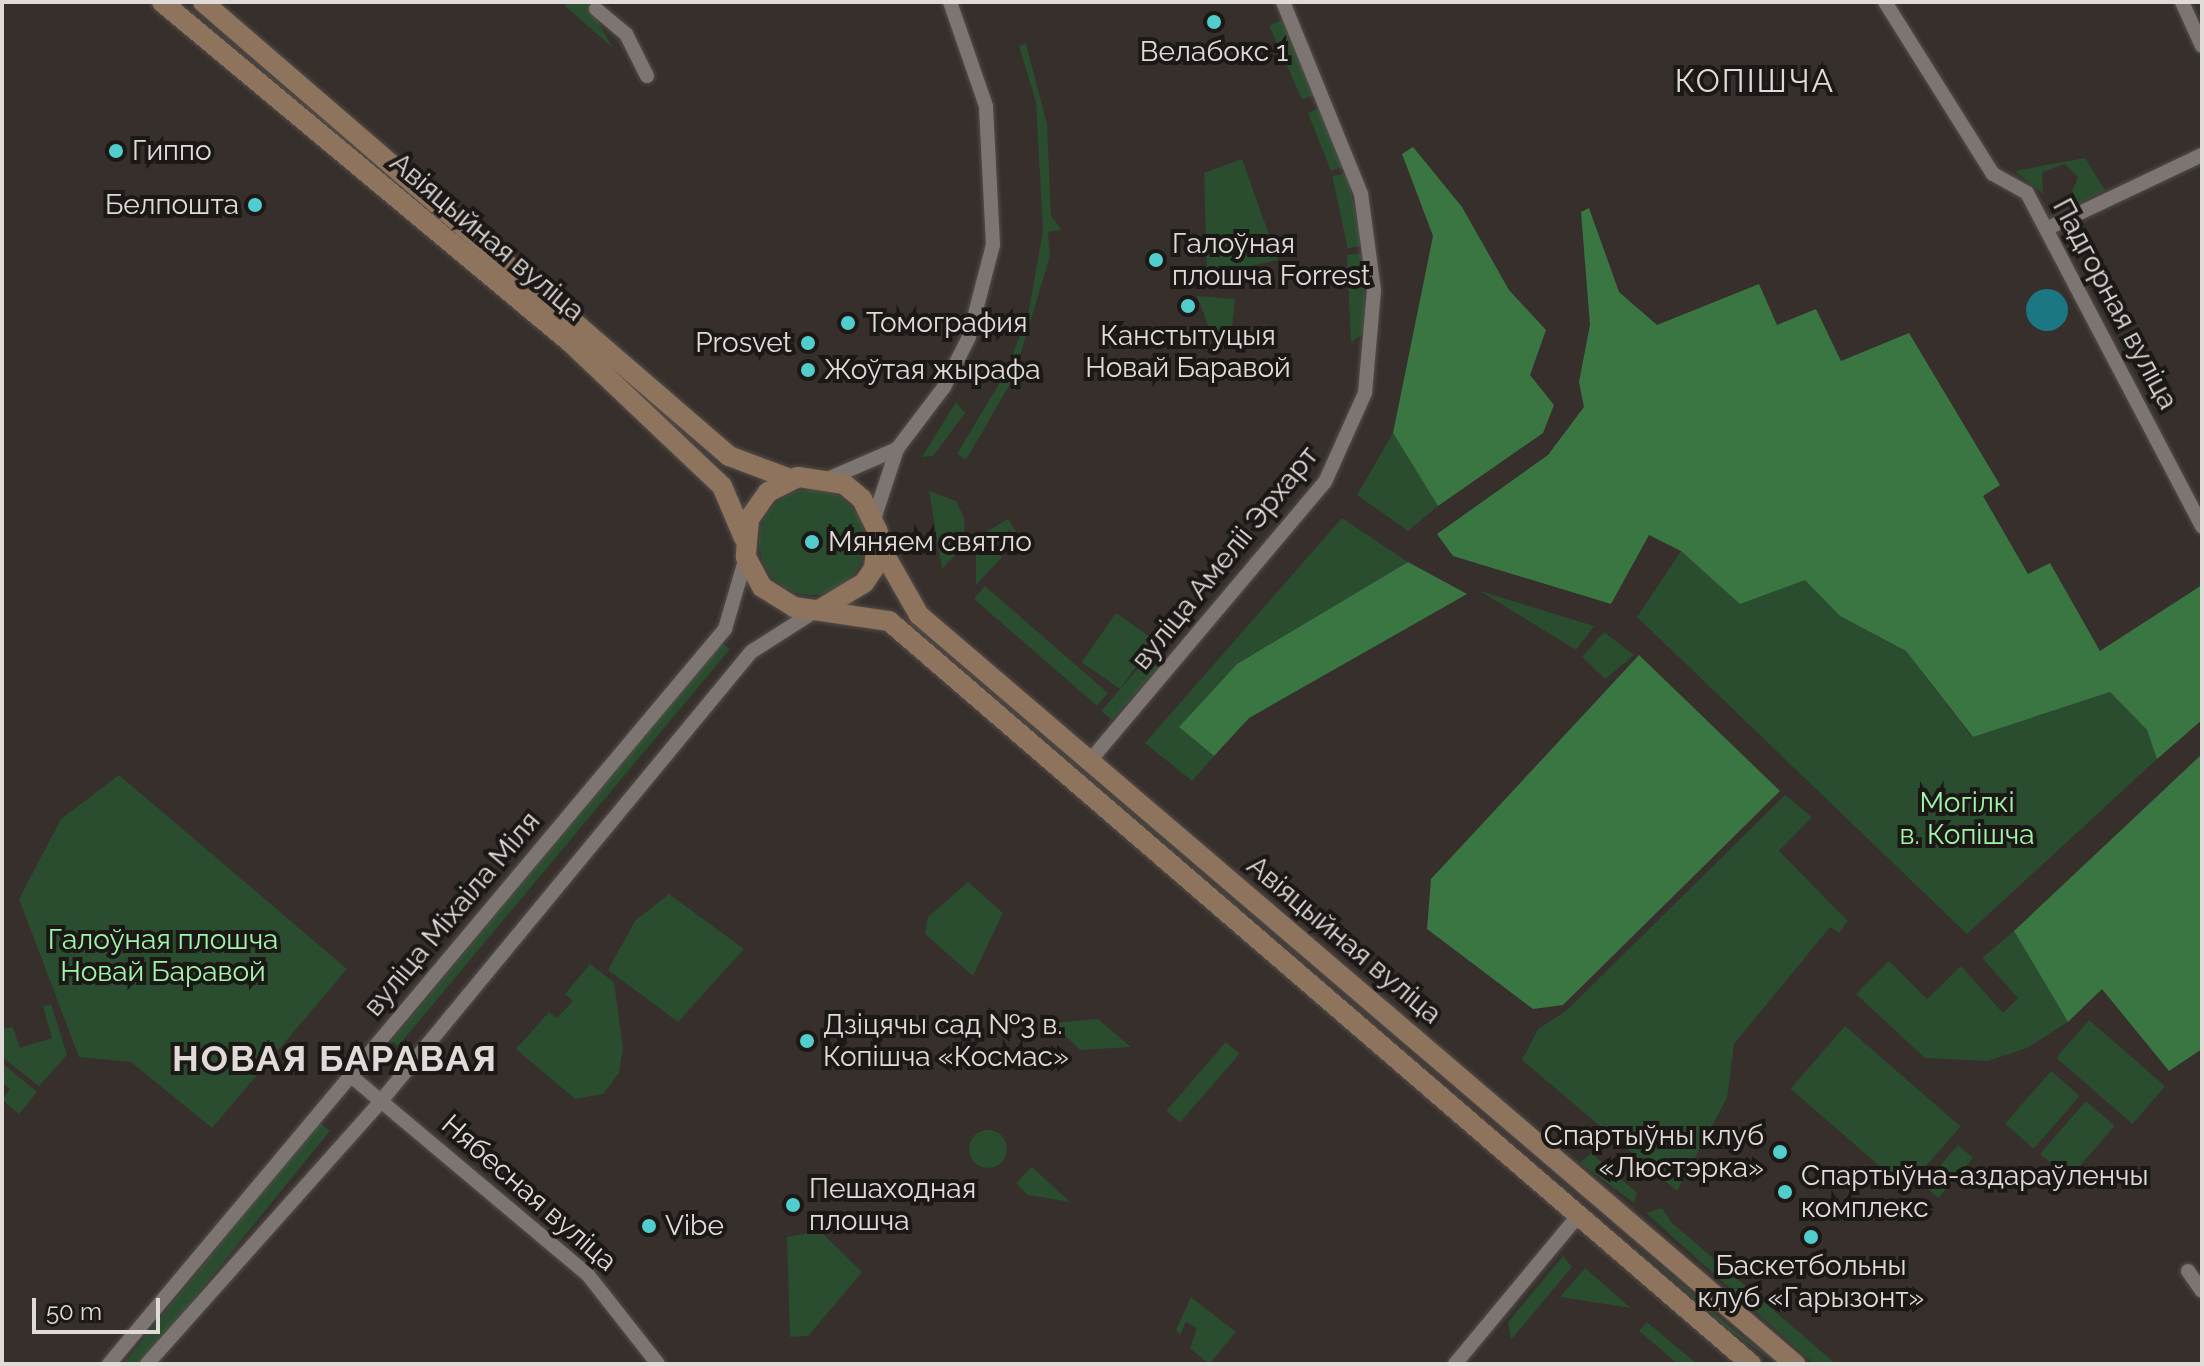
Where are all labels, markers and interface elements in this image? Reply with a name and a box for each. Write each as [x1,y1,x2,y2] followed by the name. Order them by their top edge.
[1205,13,1223,31] marker: Велабокс 1
[1140,35,1288,69] place label: Велабокс 1
[1675,62,1835,100] district label: КОПІШЧА
[132,134,212,168] place label: Гиппо
[107,142,125,160] marker: Гиппо
[383,146,591,328] street label: Авіяцыйная вуліца
[105,188,239,222] place label: Белпошта
[2045,193,2185,415] street label: Падгорная вуліца
[246,196,264,214] marker: Белпошта
[1172,227,1370,293] place label: Галоўная плошча Forrest
[1147,251,1165,269] marker: Галоўная плошча Forrest
[1179,297,1197,315] marker: Канстытуцыя Новай Баравой
[866,306,1027,340] place label: Томография
[837,312,859,334] marker: Томография
[1085,319,1291,385] place label: Канстытуцыя Новай Баравой
[695,326,792,360] place label: Prosvet
[799,334,817,352] marker: Prosvet
[824,353,1041,387] place label: Жоўтая жырафа
[799,361,817,379] marker: Жоўтая жырафа
[1124,439,1326,677] street label: вуліца Амеліі Эрхарт
[828,525,1032,559] place label: Мяняем святло
[803,533,821,551] marker: Мяняем святло
[1899,786,2035,852] park label: Могілкі в. Копішча
[357,805,547,1023] street label: вуліца Міхаіла Міля
[1240,849,1448,1031] street label: Авіяцыйная вуліца
[48,923,278,989] park label: Галоўная плошча Новай Баравой
[823,1008,1069,1074] place label: Дзіцячы сад №3 в. Копішча «Космас»
[798,1032,816,1050] marker: Дзіцячы сад №3 в. Копішча «Космас»
[172,1037,498,1081] district label: НОВАЯ БАРАВАЯ
[435,1108,623,1278] street label: Нябесная вуліца
[1544,1119,1764,1185] place label: Cпартыўны клуб «Люстэрка»
[1771,1143,1789,1161] marker: Cпартыўны клуб «Люстэрка»
[1801,1159,2149,1225] place label: Спартыўна-аздараўленчы комплекс
[809,1172,976,1238] place label: Пешаходная плошча
[1776,1183,1794,1201] marker: Спартыўна-аздараўленчы комплекс
[784,1196,802,1214] marker: Пешаходная плошча
[665,1209,724,1243] place label: Vibe
[640,1217,658,1235] marker: Vibe
[1802,1228,1820,1246] marker: Баскетбольны клуб «Гарызонт»
[1698,1249,1924,1315] place label: Баскетбольны клуб «Гарызонт»
[36,1282,164,1332] scale bar
[46,1297,102,1326] text: 50 m

